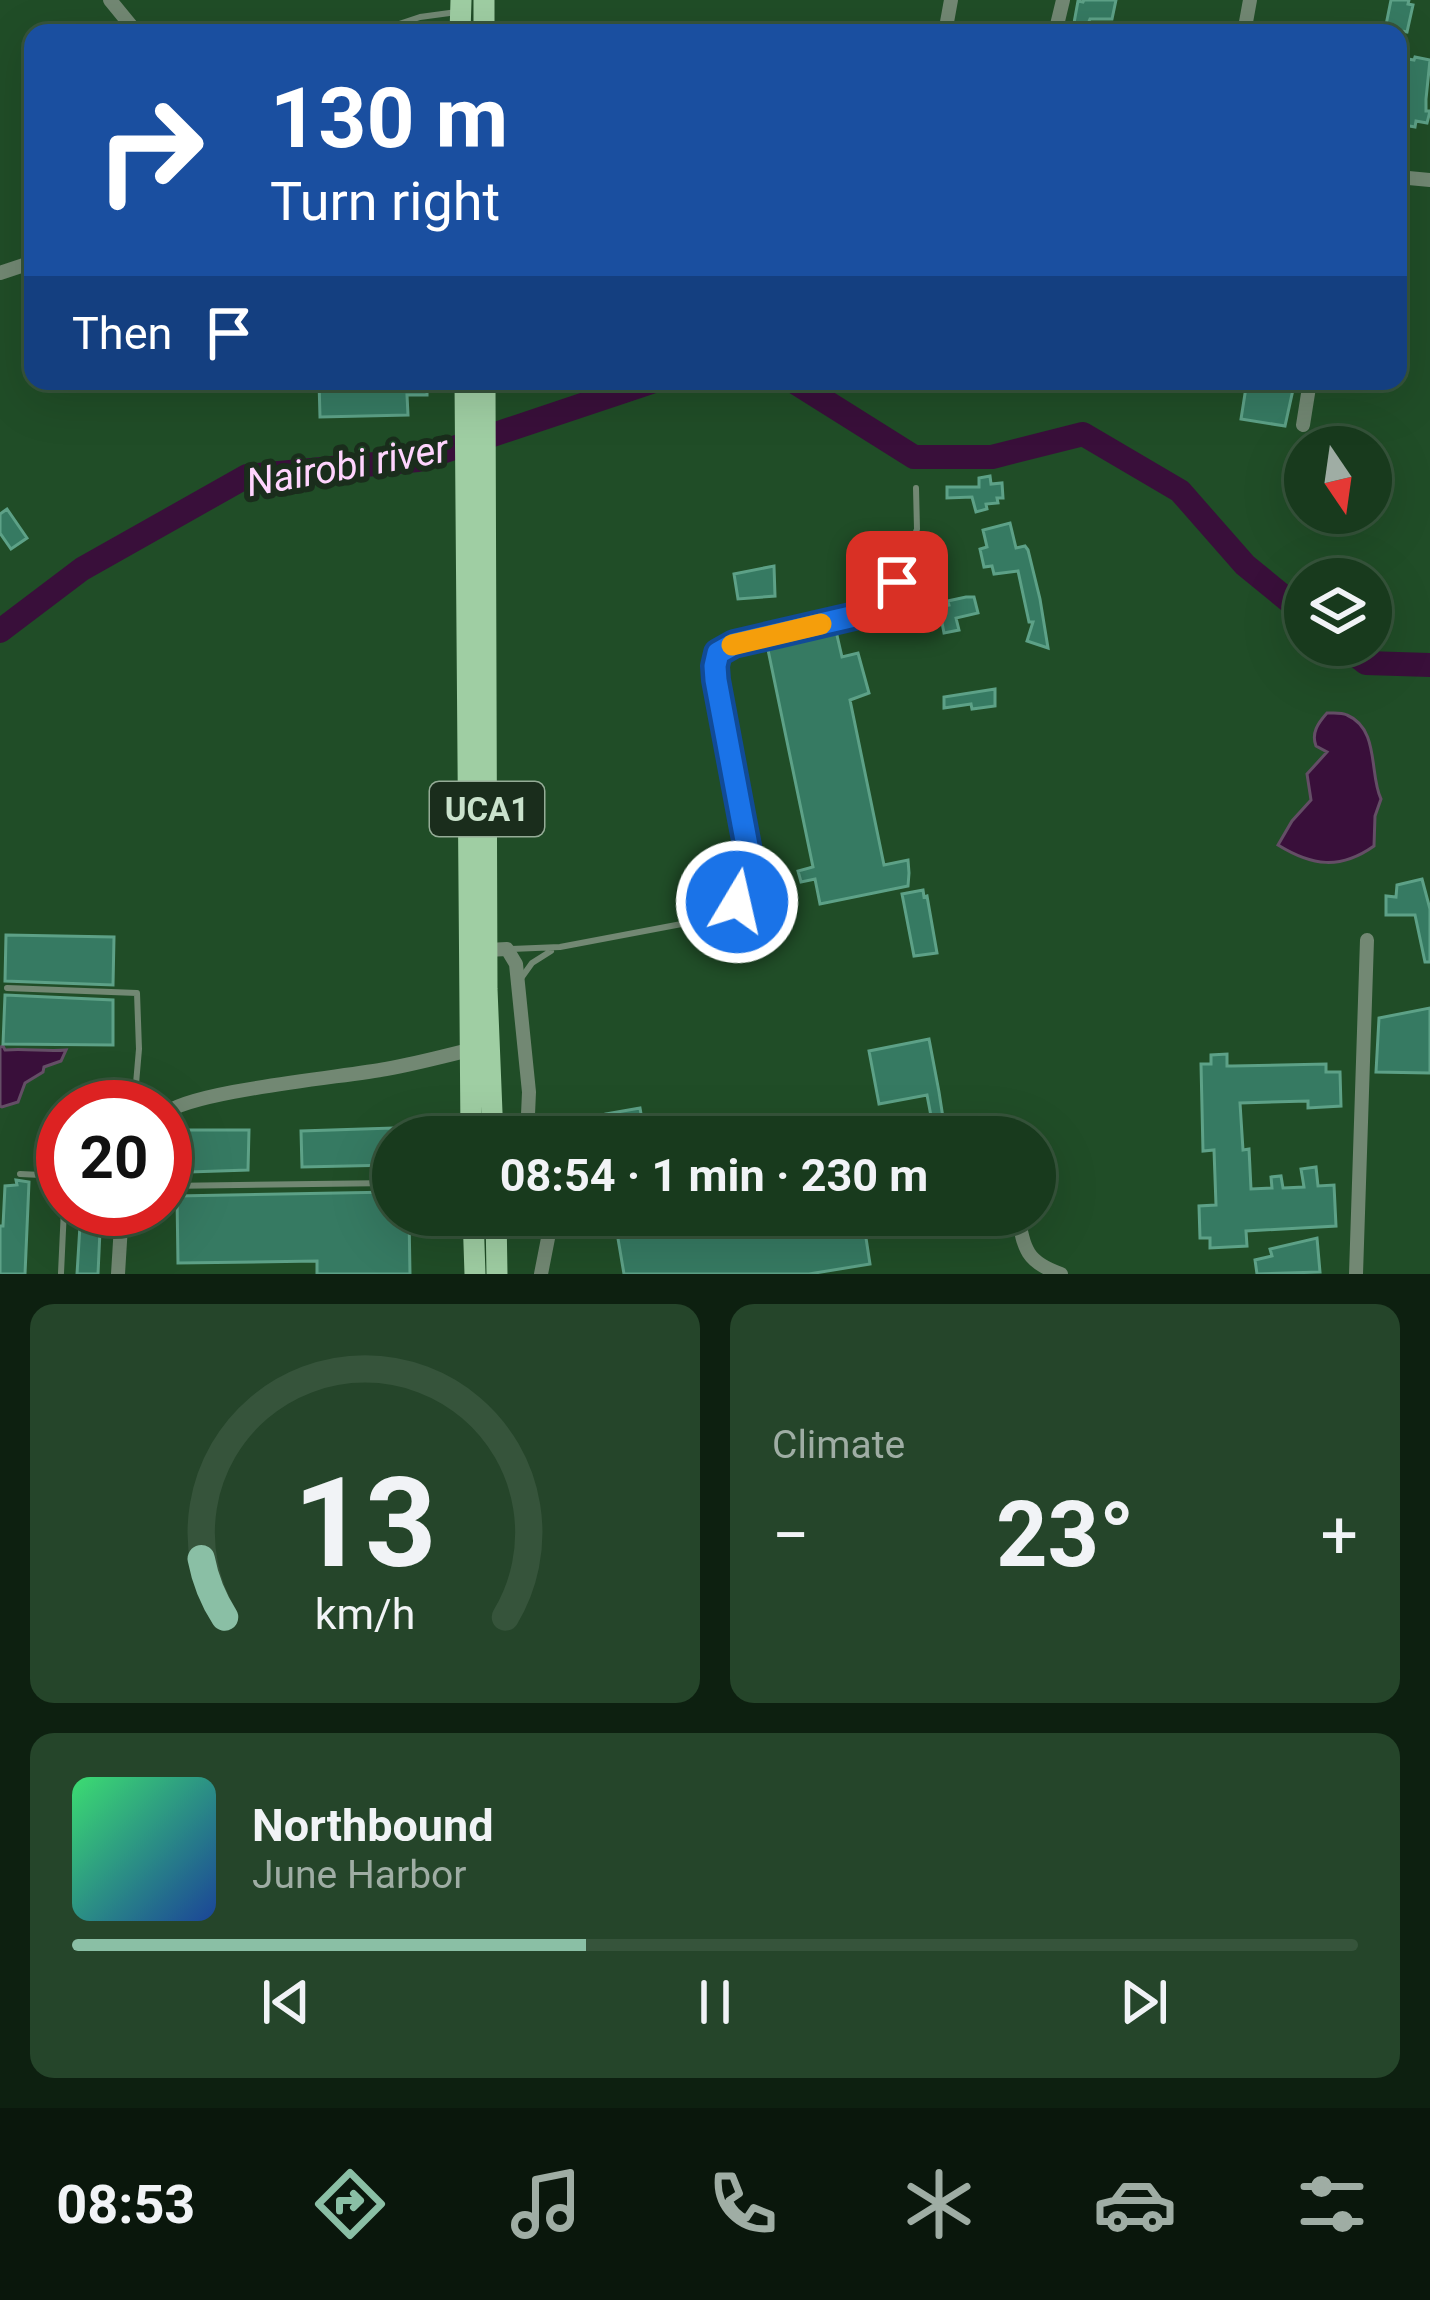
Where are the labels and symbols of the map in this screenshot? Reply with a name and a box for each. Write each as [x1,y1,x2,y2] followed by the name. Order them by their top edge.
[243,425,453,506] water label: Nairobi river
[1284,426,1392,534] north arrow
[846,531,948,633] pin
[430,782,544,836] road number: UCA1
[674,839,800,965] position arrow
[36,1080,192,1236] speed limit sign: 20

